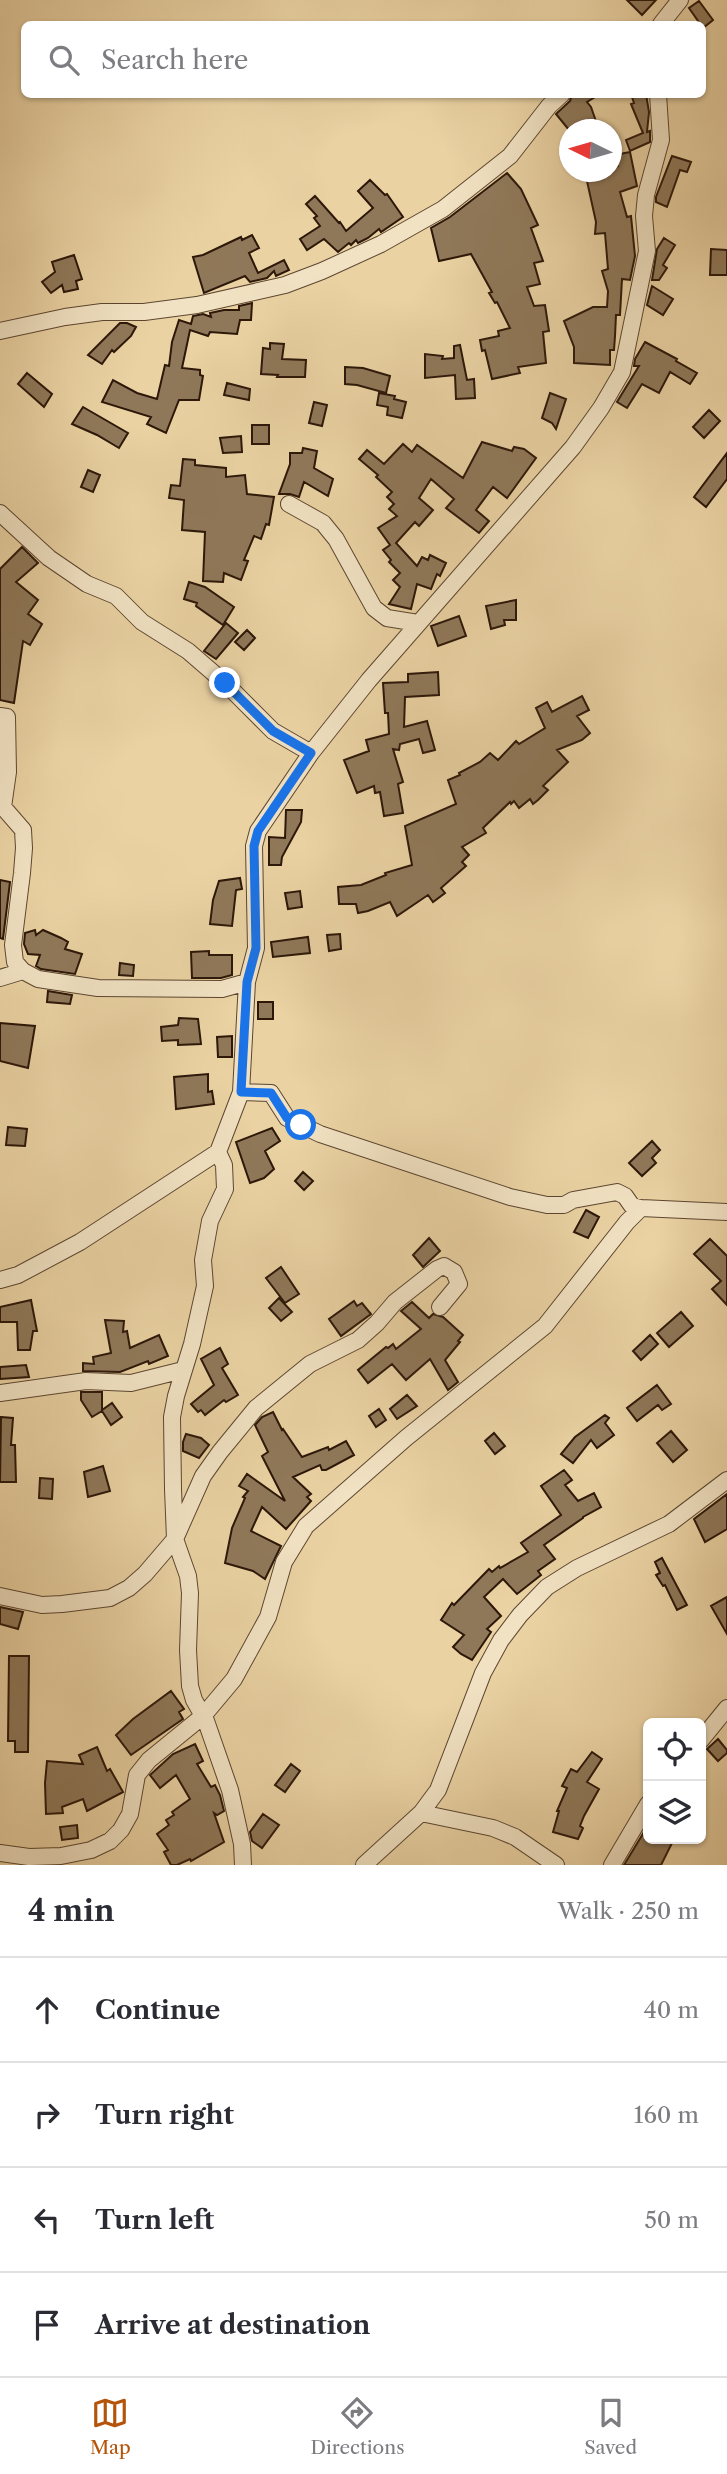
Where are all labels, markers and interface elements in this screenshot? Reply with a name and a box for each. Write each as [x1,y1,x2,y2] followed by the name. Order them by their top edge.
[21,21,706,98] search box
[45,41,83,79] icon: search
[101,44,248,76] text: Search here
[559,119,622,182] north arrow
[209,667,240,698] route end
[285,1109,316,1140] route start
[643,1718,706,1844] map controls
[643,1718,706,1781] button: locate
[643,1781,706,1844] button: layers
[28,1892,114,1929] text: 4 min
[558,1897,699,1925] text: Walk · 250 m
[28,1991,66,2029] icon: ahead
[95,1994,220,2026] text: Continue
[644,1996,699,2024] text: 40 m
[28,2096,66,2134] icon: right
[95,2099,234,2131] text: Turn right
[634,2101,699,2129] text: 160 m
[28,2201,66,2239] icon: left
[95,2204,214,2236] text: Turn left
[644,2206,699,2234] text: 50 m
[28,2306,66,2344] icon: arrive
[95,2309,370,2341] text: Arrive at destination
[90,2394,131,2459] tab: Map
[311,2394,404,2459] tab: Directions
[584,2394,637,2459] tab: Saved

